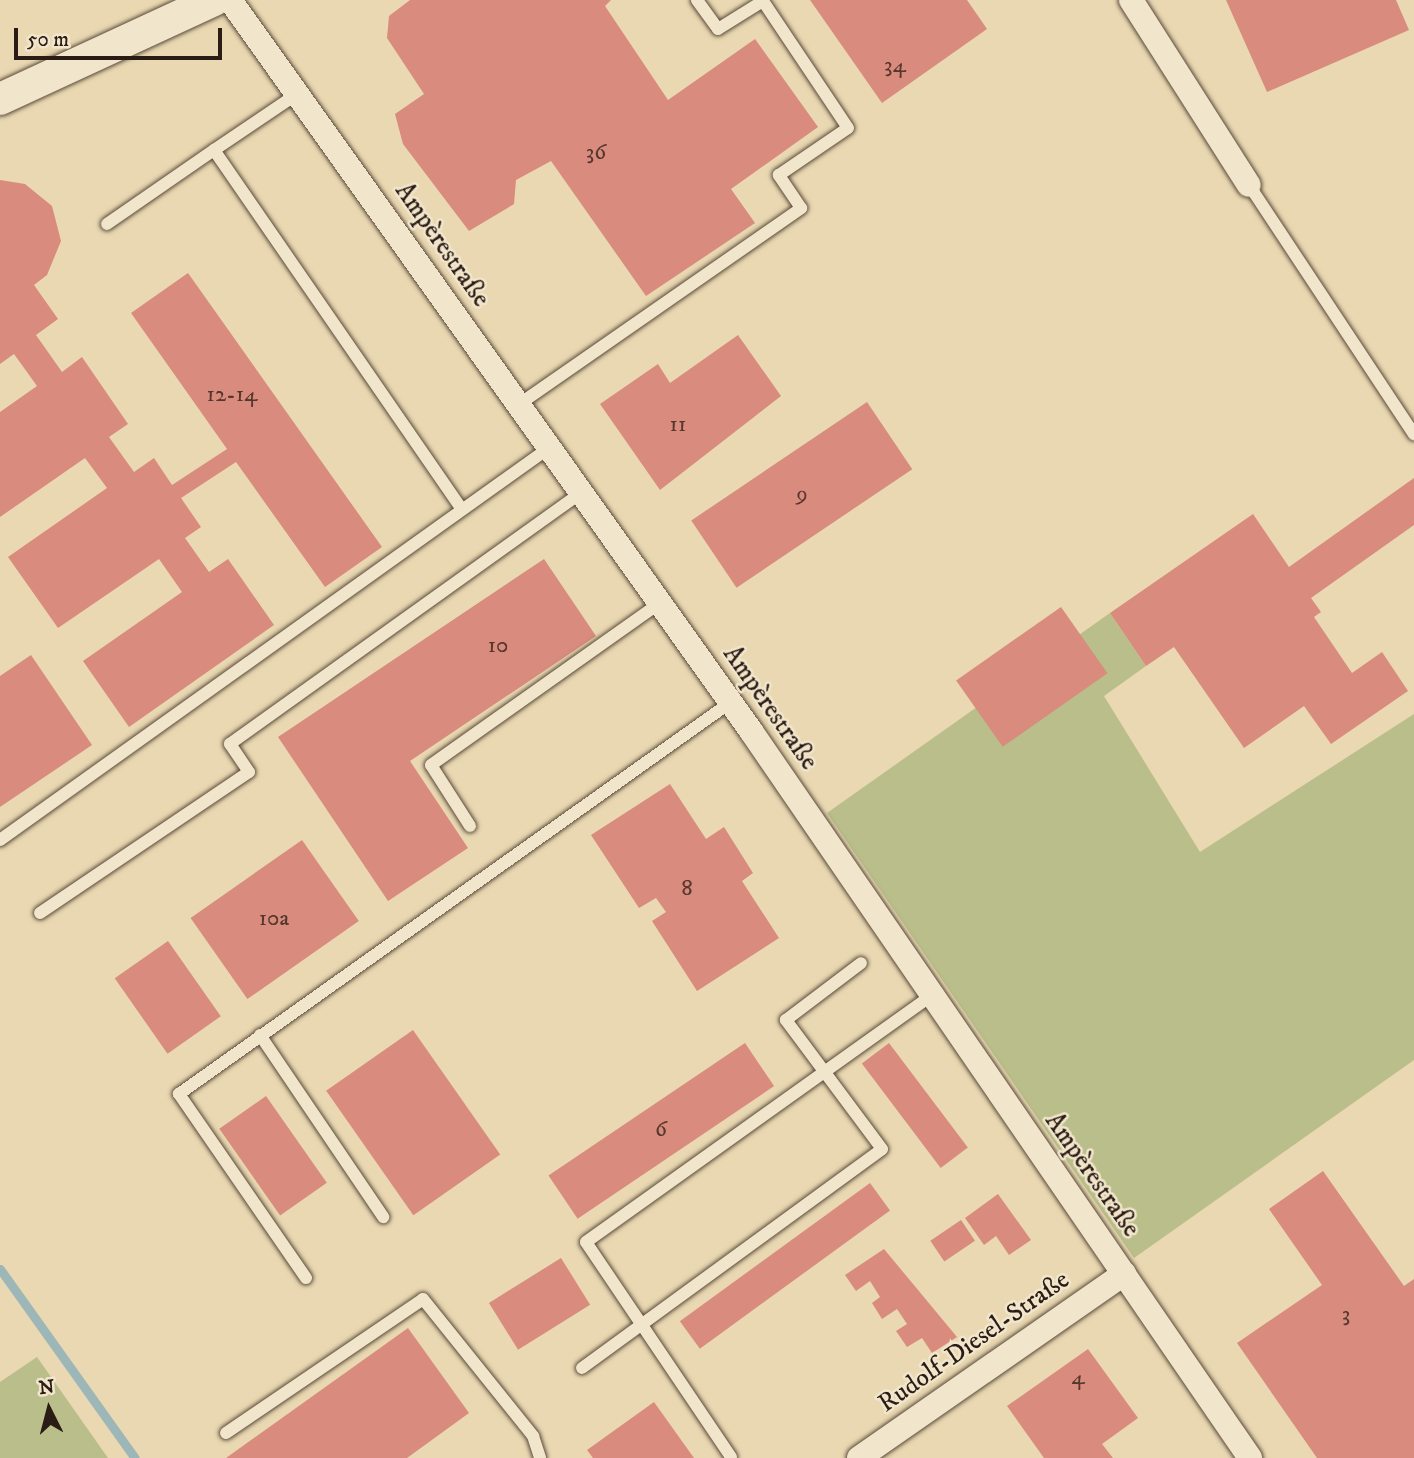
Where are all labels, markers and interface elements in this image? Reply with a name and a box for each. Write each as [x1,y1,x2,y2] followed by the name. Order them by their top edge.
[18,14,226,58] scale bar
[27,27,69,53] text: 50 m
[884,52,906,80] house number: 34
[586,139,606,167] house number: 36
[388,177,496,313] street label: Ampèrestraße
[207,381,257,409] house number: 12-14
[670,411,686,439] house number: 11
[796,481,808,509] house number: 9
[488,632,508,660] house number: 10
[716,640,824,776] street label: Ampèrestraße
[681,875,693,903] house number: 8
[259,905,289,933] house number: 10a
[1038,1107,1146,1243] street label: Ampèrestraße
[655,1116,667,1144] house number: 6
[873,1264,1075,1420] street label: Rudolf-Diesel-Straße
[1342,1301,1350,1329] house number: 3
[1071,1364,1085,1392] house number: 4
[14,1374,84,1444] north arrow
[38,1375,56,1400] text: N

